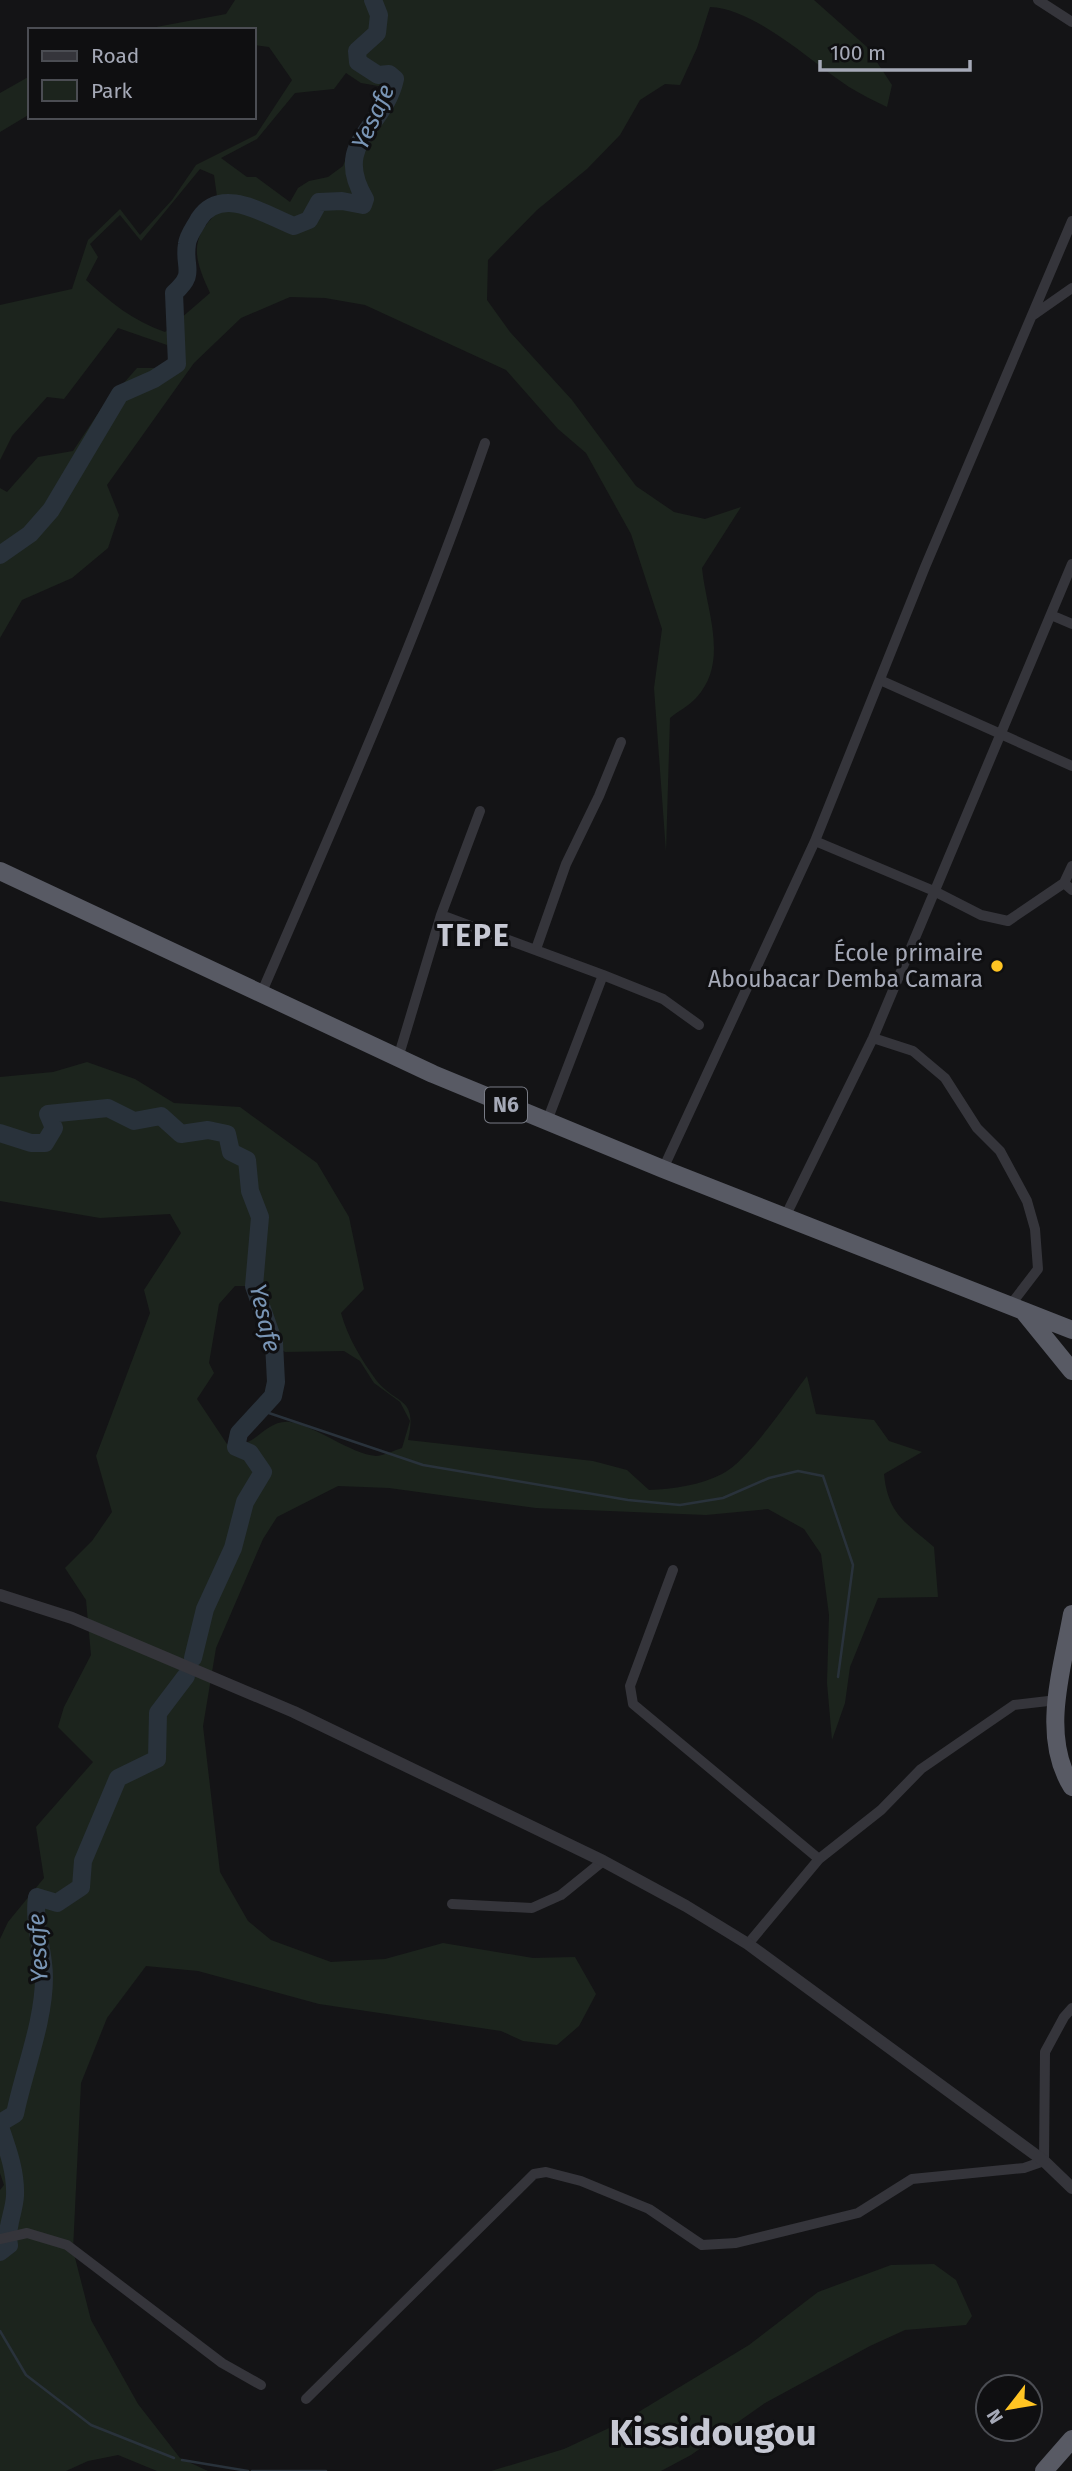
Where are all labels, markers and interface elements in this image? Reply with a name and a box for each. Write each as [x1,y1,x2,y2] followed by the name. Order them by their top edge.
[28,28,256,119] legend
[820,28,970,72] scale bar
[830,40,886,66] text: 100 m
[91,43,139,69] text: Road
[91,78,133,104] text: Park
[346,80,400,154] water label: Yesafe
[437,918,511,954] district label: TEPE
[708,938,983,993] place label: École primaire Aboubacar Demba Camara
[989,958,1005,974] marker: École primaire Aboubacar Demba Camara
[485,1088,527,1122] road number: N6
[244,1281,286,1355] water label: Yesafe
[22,1913,54,1983] water label: Yesafe
[974,2373,1044,2443] north arrow
[982,2405,1008,2428] text: N
[609,2410,817,2455] district label: Kissidougou

